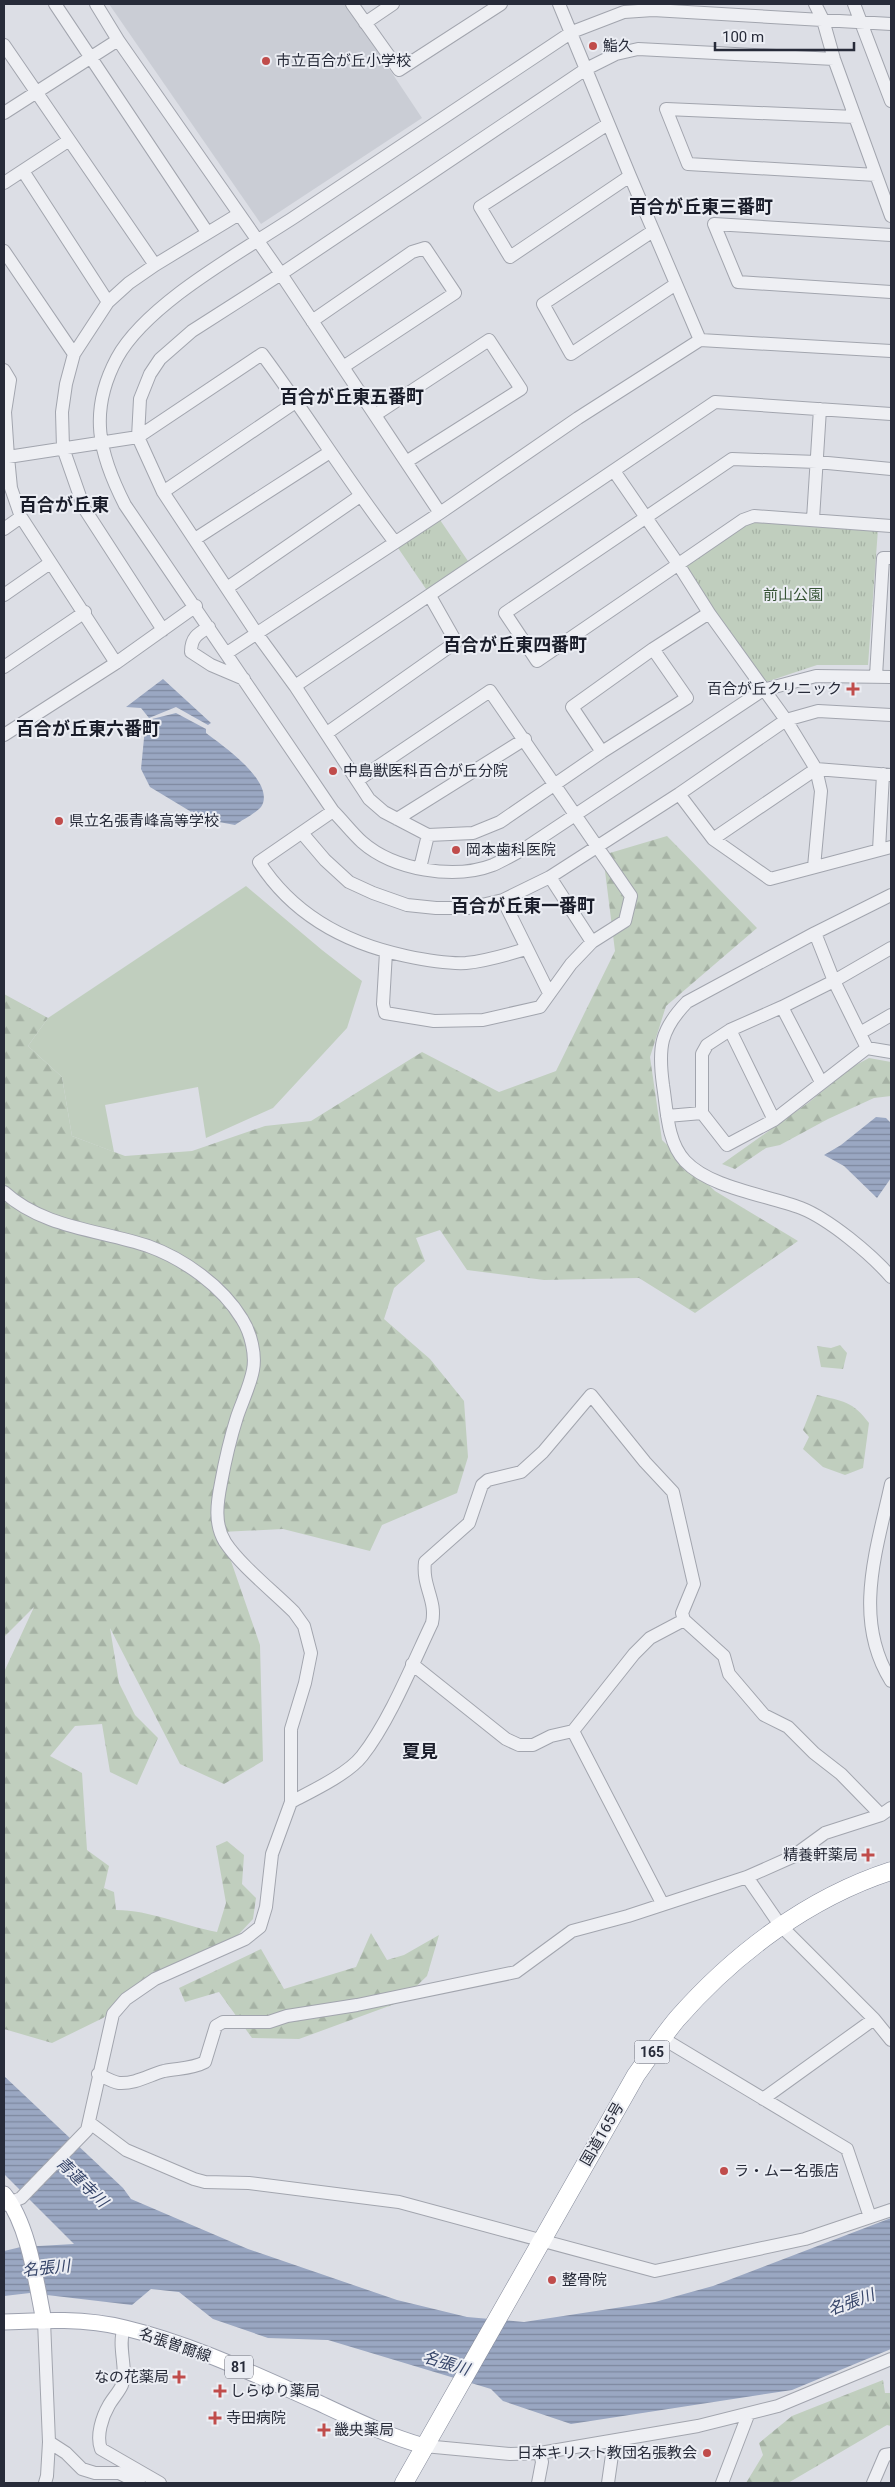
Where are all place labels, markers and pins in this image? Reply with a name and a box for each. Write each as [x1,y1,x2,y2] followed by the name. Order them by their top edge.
[603,37,633,55] place label: 鮨久
[587,40,599,52] marker: 鮨久
[276,52,411,70] place label: 市立百合が丘小学校
[260,55,272,67] marker: 市立百合が丘小学校
[707,680,842,698] place label: 百合が丘クリニック
[846,682,860,696] marker: 百合が丘クリニック
[343,762,508,780] place label: 中島獣医科百合が丘分院
[327,765,339,777] marker: 中島獣医科百合が丘分院
[69,812,219,830] place label: 県立名張青峰高等学校
[53,815,65,827] marker: 県立名張青峰高等学校
[466,841,556,859] place label: 岡本歯科医院
[450,844,462,856] marker: 岡本歯科医院
[783,1846,858,1864] place label: 精養軒薬局
[862,1849,874,1861] marker: 精養軒薬局
[734,2162,839,2180] place label: ラ・ムー名張店
[718,2165,730,2177] marker: ラ・ムー名張店
[562,2271,607,2289] place label: 整骨院
[546,2274,558,2286] marker: 整骨院
[94,2368,169,2386] place label: なの花薬局
[173,2371,185,2383] marker: なの花薬局
[230,2382,320,2400] place label: しらゆり薬局
[214,2385,226,2397] marker: しらゆり薬局
[226,2409,286,2427] place label: 寺田病院
[208,2411,222,2425] marker: 寺田病院
[334,2421,394,2439] place label: 畿央薬局
[318,2424,330,2436] marker: 畿央薬局
[517,2444,697,2462] place label: 日本キリスト教団名張教会
[701,2447,713,2459] marker: 日本キリスト教団名張教会

